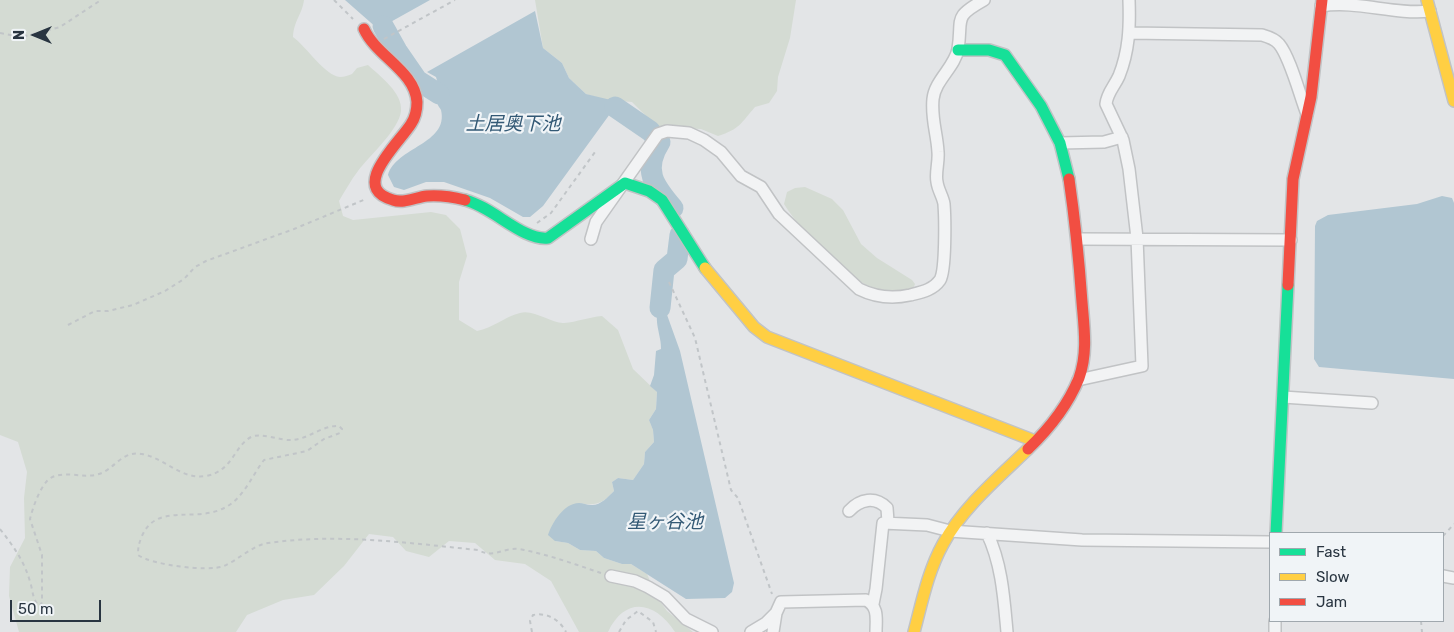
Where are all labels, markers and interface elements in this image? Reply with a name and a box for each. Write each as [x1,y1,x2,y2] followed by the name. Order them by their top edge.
[10,10,60,60] north arrow
[11,30,28,40] text: N
[466,114,560,136] water label: 土居奥下池
[627,512,703,534] water label: 星ヶ谷池
[1269,532,1444,622] legend
[1316,543,1346,561] text: Fast
[1316,568,1349,586] text: Slow
[12,590,104,622] scale bar
[1316,593,1347,611] text: Jam
[18,600,53,618] text: 50 m

